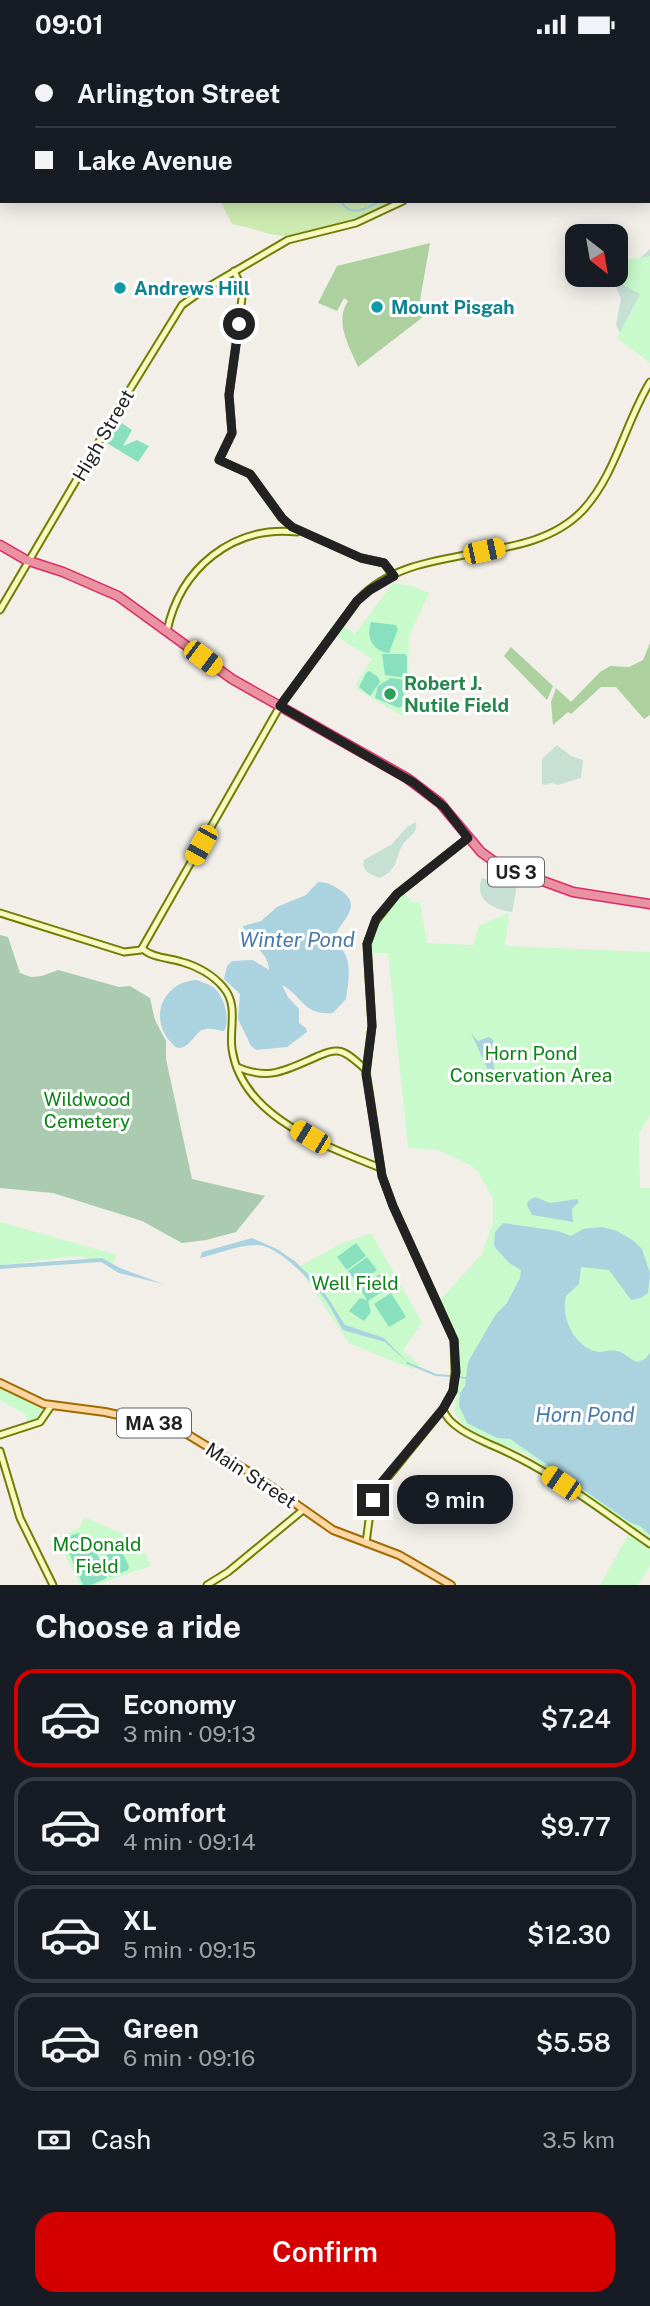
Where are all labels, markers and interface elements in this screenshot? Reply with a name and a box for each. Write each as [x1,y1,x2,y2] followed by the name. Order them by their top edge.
[35,9,104,40] text: 09:01
[77,78,280,109] text: Arlington Street
[77,145,233,176] text: Lake Avenue
[565,224,628,287] north arrow
[565,224,628,287] map controls
[134,277,250,299] place label: Andrews Hill
[112,280,128,296] marker: Andrews Hill
[391,296,515,318] place label: Mount Pisgah
[369,299,385,315] marker: Mount Pisgah
[223,308,255,340] route start
[68,385,138,485] street label: High Street
[462,536,507,566] car
[180,637,227,679] car
[404,672,509,716] place label: Robert J. Nutile Field
[382,686,398,702] marker: Robert J. Nutile Field
[182,822,221,868] car
[488,857,544,887] road number: US 3
[239,927,355,952] water label: Winter Pond
[450,1042,612,1086] park label: Horn Pond Conservation Area
[43,1088,131,1132] park label: Wildwood Cemetery
[287,1117,334,1157] car
[311,1272,399,1294] park label: Well Field
[535,1402,635,1427] water label: Horn Pond
[117,1408,191,1437] road number: MA 38
[202,1438,300,1512] street label: Main Street
[538,1463,585,1503] car
[398,1475,513,1525] callout: 9 min
[357,1484,389,1516] route end
[425,1486,485,1513] text: 9 min
[53,1533,141,1577] park label: McDonald Field
[35,1608,241,1645] text: Choose a ride
[39,1687,102,1750] icon: car
[123,1689,236,1720] text: Economy
[541,1703,611,1734] text: $7.24
[123,1720,256,1747] text: 3 min · 09:13
[39,1795,102,1858] icon: car
[123,1797,226,1828] text: Comfort
[540,1811,611,1842] text: $9.77
[123,1828,256,1855] text: 4 min · 09:14
[39,1903,102,1966] icon: car
[123,1905,157,1936] text: XL
[527,1919,611,1950] text: $12.30
[123,1936,256,1963] text: 5 min · 09:15
[39,2011,102,2074] icon: car
[123,2013,199,2044] text: Green
[536,2027,611,2058] text: $5.58
[123,2044,255,2071] text: 6 min · 09:16
[35,2121,73,2159] icon: cash
[91,2124,151,2155] text: Cash
[542,2126,615,2153] text: 3.5 km
[35,2212,615,2292] button: Confirm

